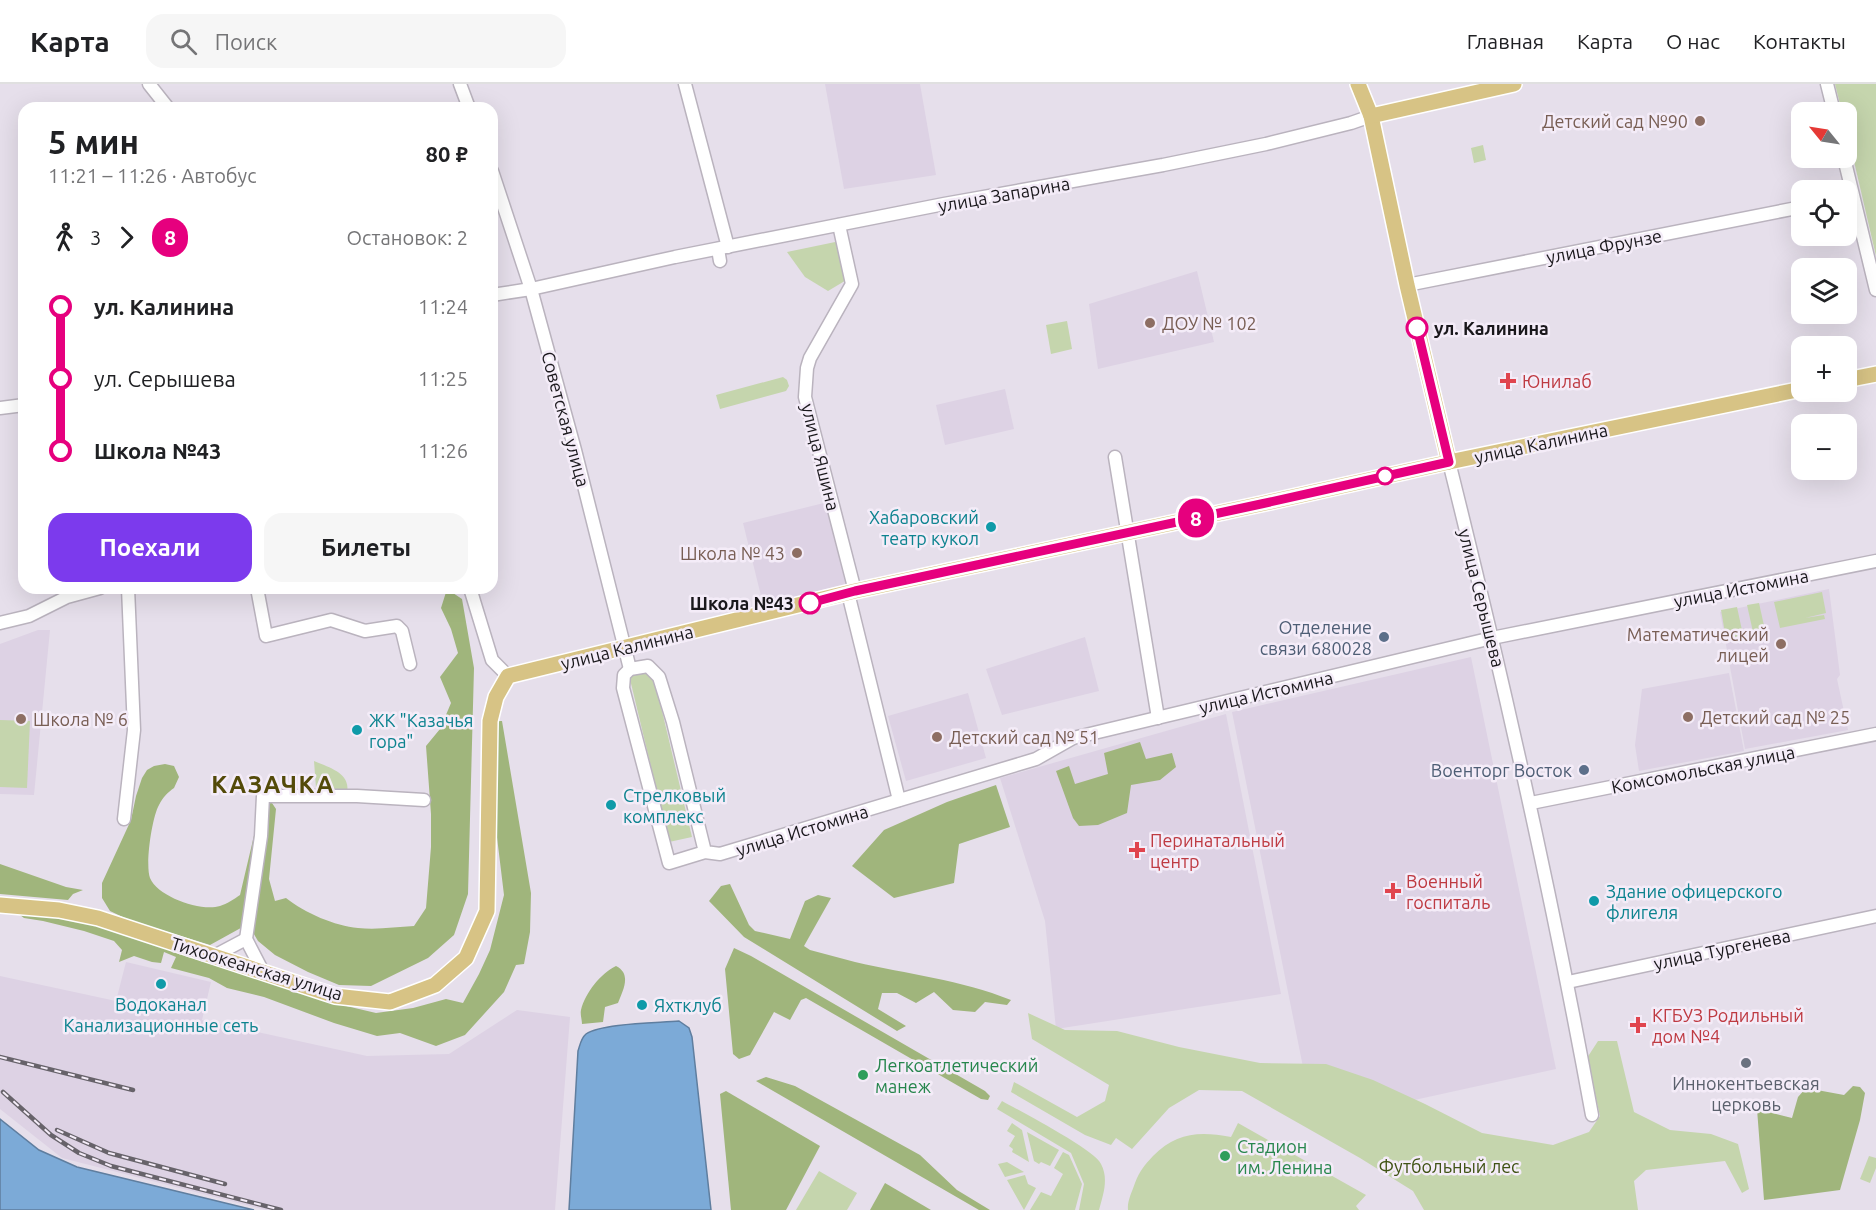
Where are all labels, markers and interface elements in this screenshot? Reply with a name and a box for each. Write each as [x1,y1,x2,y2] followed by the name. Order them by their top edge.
[146,14,566,68] search box
[167,25,200,58] icon: search
[30,26,110,57] text: Карта
[215,29,277,54] text: Поиск
[1467,29,1544,53] text: Главная
[1577,29,1633,53] text: Карта
[1666,29,1720,53] text: О нас
[1753,29,1846,53] text: Контакты
[1791,102,1857,168] north arrow
[1791,102,1857,480] map controls
[1542,111,1688,131] place label: Детский сад №90
[1693,114,1707,128] marker: Детский сад №90
[48,123,139,160] text: 5 мин
[426,141,468,166] text: 80 ₽
[48,164,257,187] text: 11:21 – 11:26 · Автобус
[937,173,1071,215] street label: улица Запарина
[1791,180,1857,246] button: locate
[48,221,81,254] icon: walk
[110,221,143,254] icon: forward
[164,225,176,249] text: 8
[1545,225,1663,267] street label: улица Фрунзе
[90,226,101,249] text: 3
[347,226,468,249] text: Остановок: 2
[1791,258,1857,324] button: layers
[94,294,234,319] text: ул. Калинина
[418,295,468,318] text: 11:24
[1162,313,1257,333] place label: ДОУ № 102
[1143,316,1157,330] marker: ДОУ № 102
[1406,317,1428,339] marker: ул. Калинина
[1434,318,1549,338] place label: ул. Калинина
[1791,336,1857,402] button: +
[538,349,594,489] street label: Советская улица
[94,366,236,391] text: ул. Серышева
[418,367,468,390] text: 11:25
[1522,371,1592,391] place label: Юнилаб
[1499,372,1517,390] marker: Юнилаб
[798,401,844,513] street label: улица Яшина
[1791,414,1857,480] button: −
[1473,419,1609,467] street label: улица Калинина
[94,438,221,463] text: Школа №43
[418,439,468,462] text: 11:26
[1376,467,1394,485] unlabelled marker
[1176,498,1216,538] line badge: 8
[1190,506,1202,530] text: 8
[869,507,979,548] place label: Хабаровский театр кукол
[48,513,252,582] button: Поехали
[264,513,468,582] button: Билеты
[984,520,998,534] marker: Хабаровский театр кукол
[1455,527,1509,669] street label: улица Серышева
[680,543,785,563] place label: Школа № 43
[790,546,804,560] marker: Школа № 43
[1672,565,1810,611] street label: улица Истомина
[799,592,821,614] marker: Школа №43
[690,593,794,613] place label: Школа №43
[1260,617,1372,658] place label: Отделение связи 680028
[559,621,695,673] street label: улица Калинина
[1627,624,1769,665] place label: Математический лицей
[1377,630,1391,644] marker: Отделение связи 680028
[1774,637,1788,651] marker: Математический лицей
[1197,667,1335,717] street label: улица Истомина
[1700,707,1850,727] place label: Детский сад № 25
[33,709,128,729] place label: Школа № 6
[369,710,473,751] place label: ЖК "Казачья гора"
[1681,710,1695,724] marker: Детский сад № 25
[14,712,28,726] marker: Школа № 6
[350,723,364,737] marker: ЖК "Казачья гора"
[949,727,1099,747] place label: Детский сад № 51
[930,730,944,744] marker: Детский сад № 51
[1609,741,1797,797] street label: Комсомольская улица
[1431,760,1572,780] place label: Военторг Восток
[1577,763,1591,777] marker: Военторг Восток
[211,771,335,798] district label: КАЗАЧКА
[623,785,726,826] place label: Стрелковый комплекс
[604,798,618,812] marker: Стрелковый комплекс
[734,800,870,860] street label: улица Истомина
[1150,830,1285,871] place label: Перинатальный центр
[1128,841,1146,859] marker: Перинатальный центр
[1406,871,1490,912] place label: Военный госпиталь
[1606,881,1783,922] place label: Здание офицерского флигеля
[1384,882,1402,900] marker: Военный госпиталь
[1587,894,1601,908] marker: Здание офицерского флигеля
[1652,925,1792,973] street label: улица Тургенева
[169,932,345,1004] street label: Тихоокеанская улица
[154,977,168,991] marker: Водоканал Канализационные сеть
[64,994,258,1035] place label: Водоканал Канализационные сеть
[654,995,722,1015] place label: Яхтклуб
[635,998,649,1012] marker: Яхтклуб
[1652,1005,1804,1046] place label: КГБУЗ Родильный дом №4
[1629,1016,1647,1034] marker: КГБУЗ Родильный дом №4
[875,1055,1038,1096] place label: Легкоатлетический манеж
[1739,1056,1753,1070] marker: Иннокентьевская церковь
[856,1068,870,1082] marker: Легкоатлетический манеж
[1672,1073,1820,1114] place label: Иннокентьевская церковь
[1237,1136,1333,1177] place label: Стадион им. Ленина
[1218,1149,1232,1163] marker: Стадион им. Ленина
[1379,1156,1519,1176] park label: Футбольный лес

